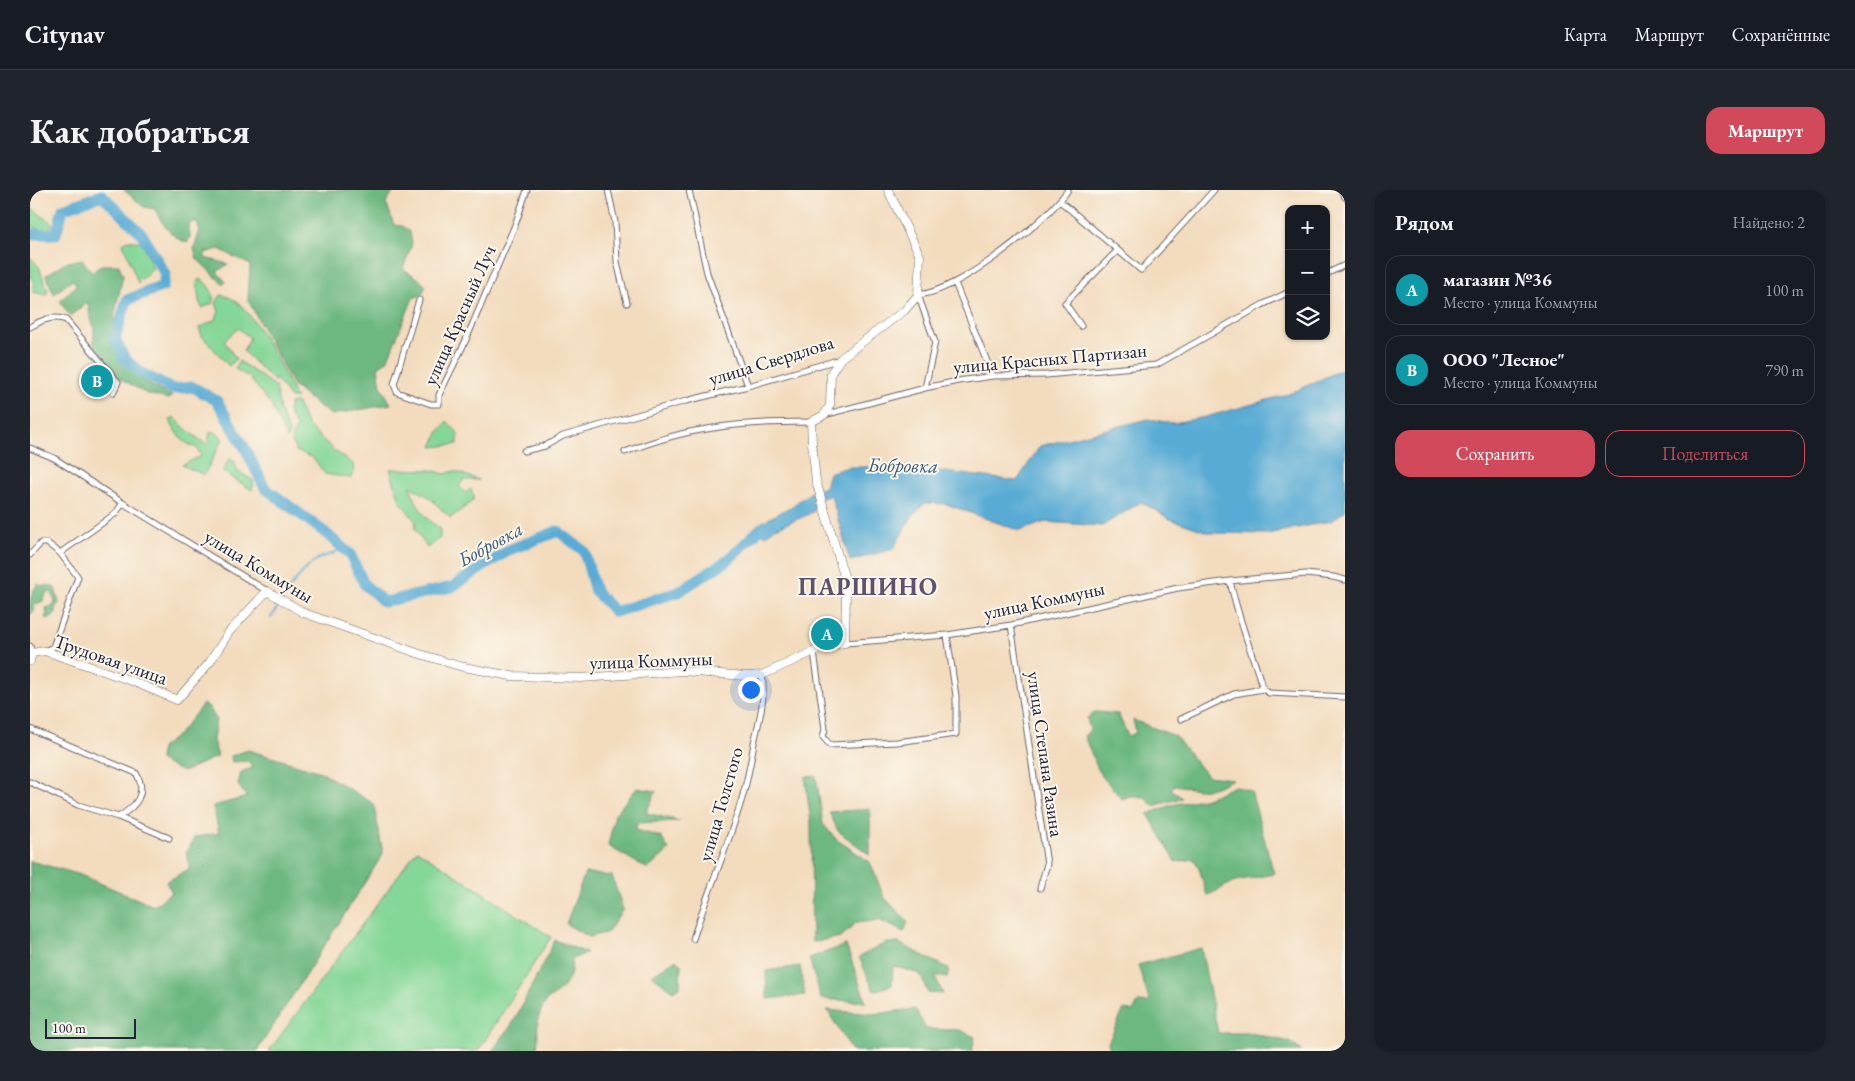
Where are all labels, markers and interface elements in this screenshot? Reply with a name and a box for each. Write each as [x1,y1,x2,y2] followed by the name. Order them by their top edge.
[25,19,105,50] text: Citynav
[1564,23,1607,46] text: Карта
[1635,23,1704,46] text: Маршрут
[1732,23,1830,46] text: Сохранённые
[1706,107,1825,154] button: Маршрут
[30,108,250,153] text: Как добраться
[1285,205,1330,340] map controls
[1285,205,1330,250] button: +
[1395,209,1454,236] text: Рядом
[1733,212,1805,233] text: Найдено: 2
[417,241,502,389] street label: улица Красный Луч
[1285,250,1330,295] button: −
[1443,267,1552,292] text: магазин №36
[1406,280,1418,301] text: A
[1765,280,1804,301] text: 100 m
[1443,292,1597,313] text: Место · улица Коммуны
[1285,295,1330,340] button: layers
[706,329,837,391] street label: улица Свердлова
[952,338,1148,379] street label: улица Красных Партизан
[1443,347,1565,372] text: ООО "Лесное"
[1407,360,1417,381] text: B
[1765,360,1804,381] text: 790 m
[81,362,113,400] pin: B
[1443,372,1597,393] text: Место · улица Коммуны
[1395,430,1595,477] button: Сохранить
[1605,430,1805,477] button: Поделиться
[866,451,939,479] water label: Бобровка
[452,516,527,573] water label: Бобровка
[200,524,318,609] street label: улица Коммуны
[798,571,938,602] district label: ПАРШИНО
[981,575,1107,626] street label: улица Коммуны
[811,615,843,653] pin: A
[51,628,171,691] street label: Трудовая улица
[589,646,713,675] street label: улица Коммуны
[1022,670,1070,839] street label: улица Степана Разина
[738,677,764,703] your location
[692,744,749,864] street label: улица Толстого
[45,1016,136,1039] scale bar
[52,1019,86,1037] text: 100 m

